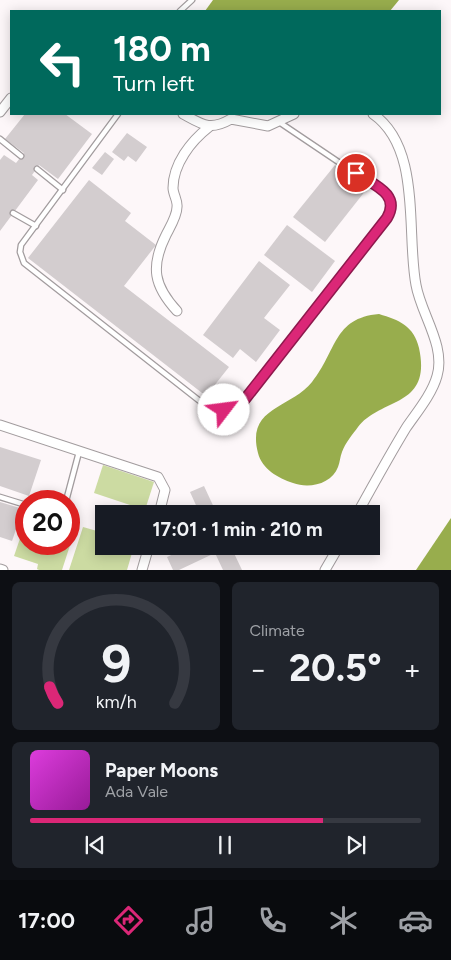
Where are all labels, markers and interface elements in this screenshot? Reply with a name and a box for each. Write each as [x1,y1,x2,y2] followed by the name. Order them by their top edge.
[113,28,211,70] text: 180 m
[30,30,95,95] icon: left
[113,70,195,97] text: Turn left
[335,152,377,194] pin
[342,159,370,187] icon: arrive
[197,383,249,435] position arrow
[15,490,80,555] speed limit sign: 20
[153,518,322,541] text: 17:01 · 1 min · 210 m
[250,621,305,640] text: Climate
[101,633,131,695] text: 9
[289,645,382,691] text: 20.5°
[250,652,267,686] text: −
[404,652,421,686] text: +
[95,691,136,712] text: km/h
[105,759,218,782] text: Paper Moons
[105,782,168,801] text: Ada Vale
[81,831,109,859] icon: previous
[211,831,239,859] icon: pause
[342,831,370,859] icon: next
[111,903,146,938] icon: directions
[183,903,218,938] icon: music
[255,903,290,938] icon: phone
[326,903,361,938] icon: climate
[398,903,433,938] icon: car
[18,907,75,934] text: 17:00

